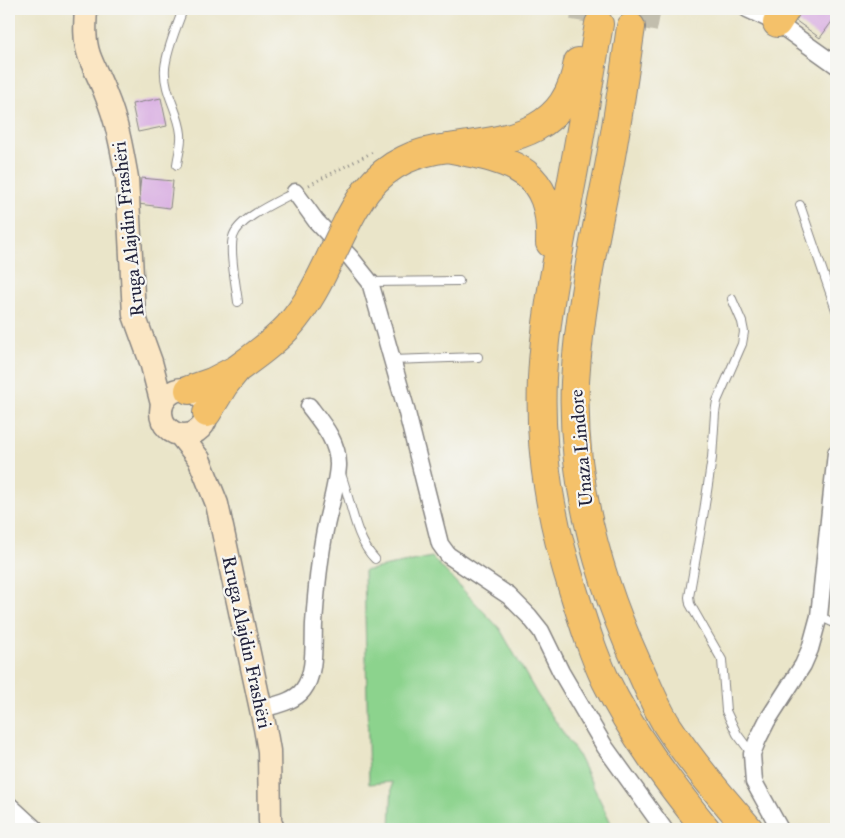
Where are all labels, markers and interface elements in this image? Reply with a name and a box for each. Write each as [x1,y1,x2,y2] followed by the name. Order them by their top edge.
[107,140,150,318] street label: Rruga Alajdin Frashëri
[564,388,598,507] street label: Unaza Lindore
[216,553,277,731] street label: Rruga Alajdin Frashëri

